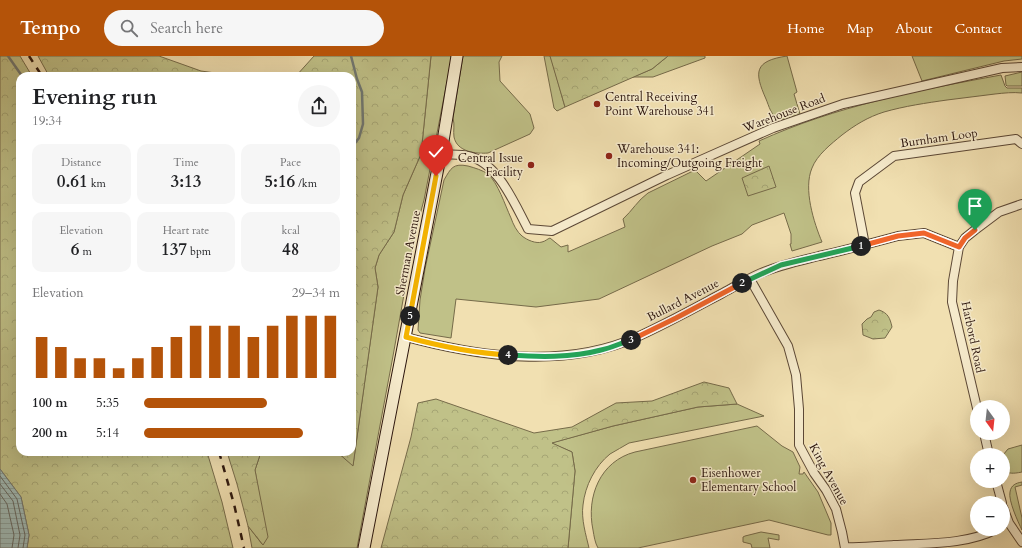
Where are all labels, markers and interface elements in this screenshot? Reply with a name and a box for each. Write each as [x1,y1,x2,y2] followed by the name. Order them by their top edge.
[104,10,384,46] search box
[20,15,80,41] text: Tempo
[118,17,140,39] icon: search
[150,18,223,38] text: Search here
[787,19,825,38] text: Home
[847,19,873,38] text: Map
[895,19,932,38] text: About
[954,19,1002,38] text: Contact
[32,82,157,112] text: Evening run
[298,85,340,127] button: share
[605,89,715,119] place label: Central Receiving Point Warehouse 341
[740,90,828,136] street label: Warehouse Road
[592,99,602,109] marker: Central Receiving Point Warehouse 341
[32,112,62,130] text: 19:34
[899,125,979,151] street label: Burnham Loop
[419,135,453,176] pin
[425,141,447,163] icon: check
[616,141,762,171] place label: Warehouse 341: Incoming/Outgoing Freight
[458,150,524,180] place label: Central Issue Facility
[604,151,614,161] marker: Warehouse 341: Incoming/Outgoing Freight
[61,155,101,170] text: Distance
[173,155,199,170] text: Time
[280,155,301,170] text: Pace
[526,160,536,170] marker: Central Issue Facility
[57,170,88,193] text: 0.61
[170,170,202,193] text: 3:13
[264,170,295,193] text: 5:16
[88,176,106,191] text: km
[295,176,317,191] text: /km
[958,189,992,230] pin
[964,195,986,217] icon: arrive
[392,209,424,297] street label: Sherman Avenue
[59,223,103,238] text: Elevation
[163,223,209,238] text: Heart rate
[281,223,300,238] text: kcal
[851,236,871,256] pin: 1
[71,238,80,261] text: 6
[161,238,187,261] text: 137
[282,238,299,261] text: 48
[858,238,864,253] text: 1
[80,244,92,259] text: m
[187,244,211,259] text: bpm
[732,273,752,293] pin: 2
[644,275,722,325] street label: Bullard Avenue
[739,275,745,290] text: 2
[32,284,84,302] text: Elevation
[292,284,340,302] text: 29–34 m
[958,300,989,375] street label: Harbord Road
[400,306,420,326] pin: 5
[407,308,413,323] text: 5
[621,330,641,350] pin: 3
[628,332,634,347] text: 3
[498,345,518,365] pin: 4
[505,347,511,362] text: 4
[32,394,67,412] text: 100 m
[96,394,119,412] text: 5:35
[970,400,1010,440] north arrow
[970,400,1010,536] map controls
[32,424,67,442] text: 200 m
[96,424,119,442] text: 5:14
[806,440,852,508] street label: King Avenue
[970,448,1010,488] button: +
[701,465,796,495] place label: Eisenhower Elementary School
[688,475,698,485] marker: Eisenhower Elementary School
[970,496,1010,536] button: −

